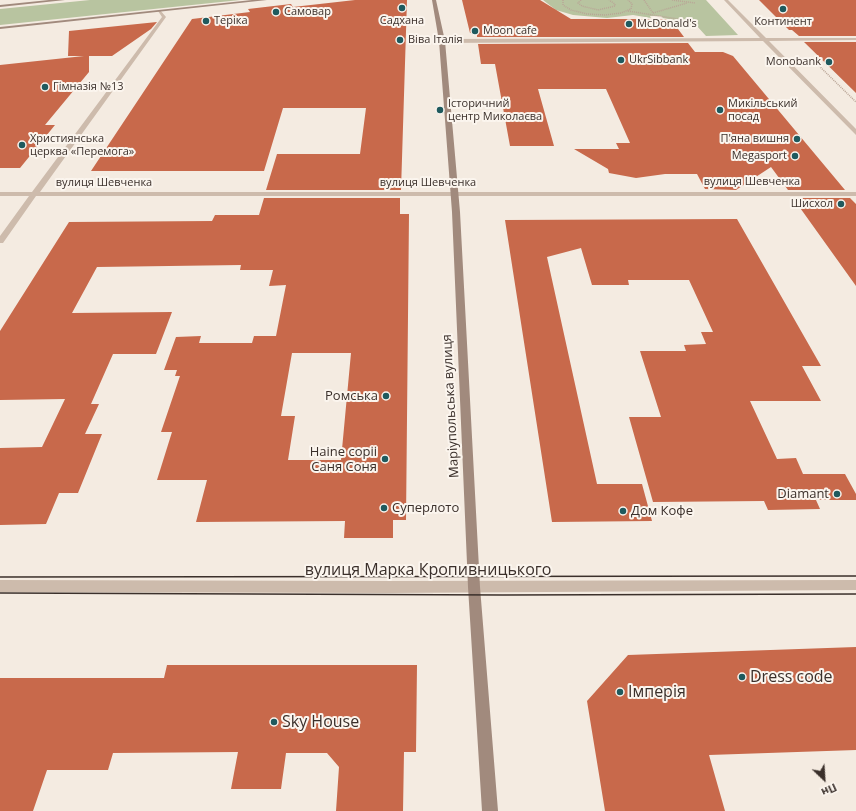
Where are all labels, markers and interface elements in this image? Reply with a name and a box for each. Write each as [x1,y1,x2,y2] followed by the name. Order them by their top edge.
[397,3,407,13] marker: Садхана
[778,4,788,14] marker: Континент
[284,5,331,19] place label: Самовар
[271,7,281,17] marker: Самовар
[214,14,248,28] place label: Теріка
[380,14,424,28] place label: Садхана
[754,15,812,29] place label: Континент
[201,16,211,26] marker: Теріка
[637,17,697,31] place label: McDonald's
[624,19,634,29] marker: McDonald's
[483,24,537,38] place label: Moon cafe
[470,26,480,36] marker: Moon cafe
[408,33,463,47] place label: Віва Італія
[395,35,405,45] marker: Віва Італія
[629,53,688,67] place label: UkrSibbank
[616,55,626,65] marker: UkrSibbank
[766,55,821,69] place label: Monobank
[824,57,834,67] marker: Monobank
[53,80,123,94] place label: Гімназія №13
[40,82,50,92] marker: Гімназія №13
[448,97,542,123] place label: Історичний центр Миколаєва
[728,97,798,123] place label: Микільський посад
[435,105,445,115] marker: Історичний центр Миколаєва
[715,105,725,115] marker: Микільський посад
[30,132,134,158] place label: Християнська церква «Перемога»
[720,132,789,146] place label: П'яна вишня
[792,134,802,144] marker: П'яна вишня
[17,140,27,150] marker: Християнська церква «Перемога»
[732,149,787,163] place label: Megasport
[790,151,800,161] marker: Megasport
[704,175,800,189] street label: вулиця Шевченка
[56,176,152,190] street label: вулиця Шевченка
[380,176,476,190] street label: вулиця Шевченка
[791,197,833,211] place label: Шисхол
[836,199,846,209] marker: Шисхол
[439,334,463,478] street label: Маріупольська вулиця
[325,388,378,404] place label: Ромська
[381,391,391,401] marker: Ромська
[310,444,377,475] place label: Haine copii Саня Соня
[380,454,390,464] marker: Haine copii Саня Соня
[777,486,829,502] place label: Diamant
[832,489,842,499] marker: Diamant
[392,500,459,516] place label: Суперлото
[379,503,389,513] marker: Суперлото
[631,503,693,519] place label: Дом Кофе
[618,506,628,516] marker: Дом Кофе
[305,560,551,580] street label: вулиця Марка Кропивницького
[750,667,833,687] place label: Dress code
[737,672,747,682] marker: Dress code
[628,682,686,702] place label: Імперія
[615,687,625,697] marker: Імперія
[282,712,359,732] place label: Sky House
[269,717,279,727] marker: Sky House
[804,759,844,799] north arrow
[819,780,839,800] text: Пн

